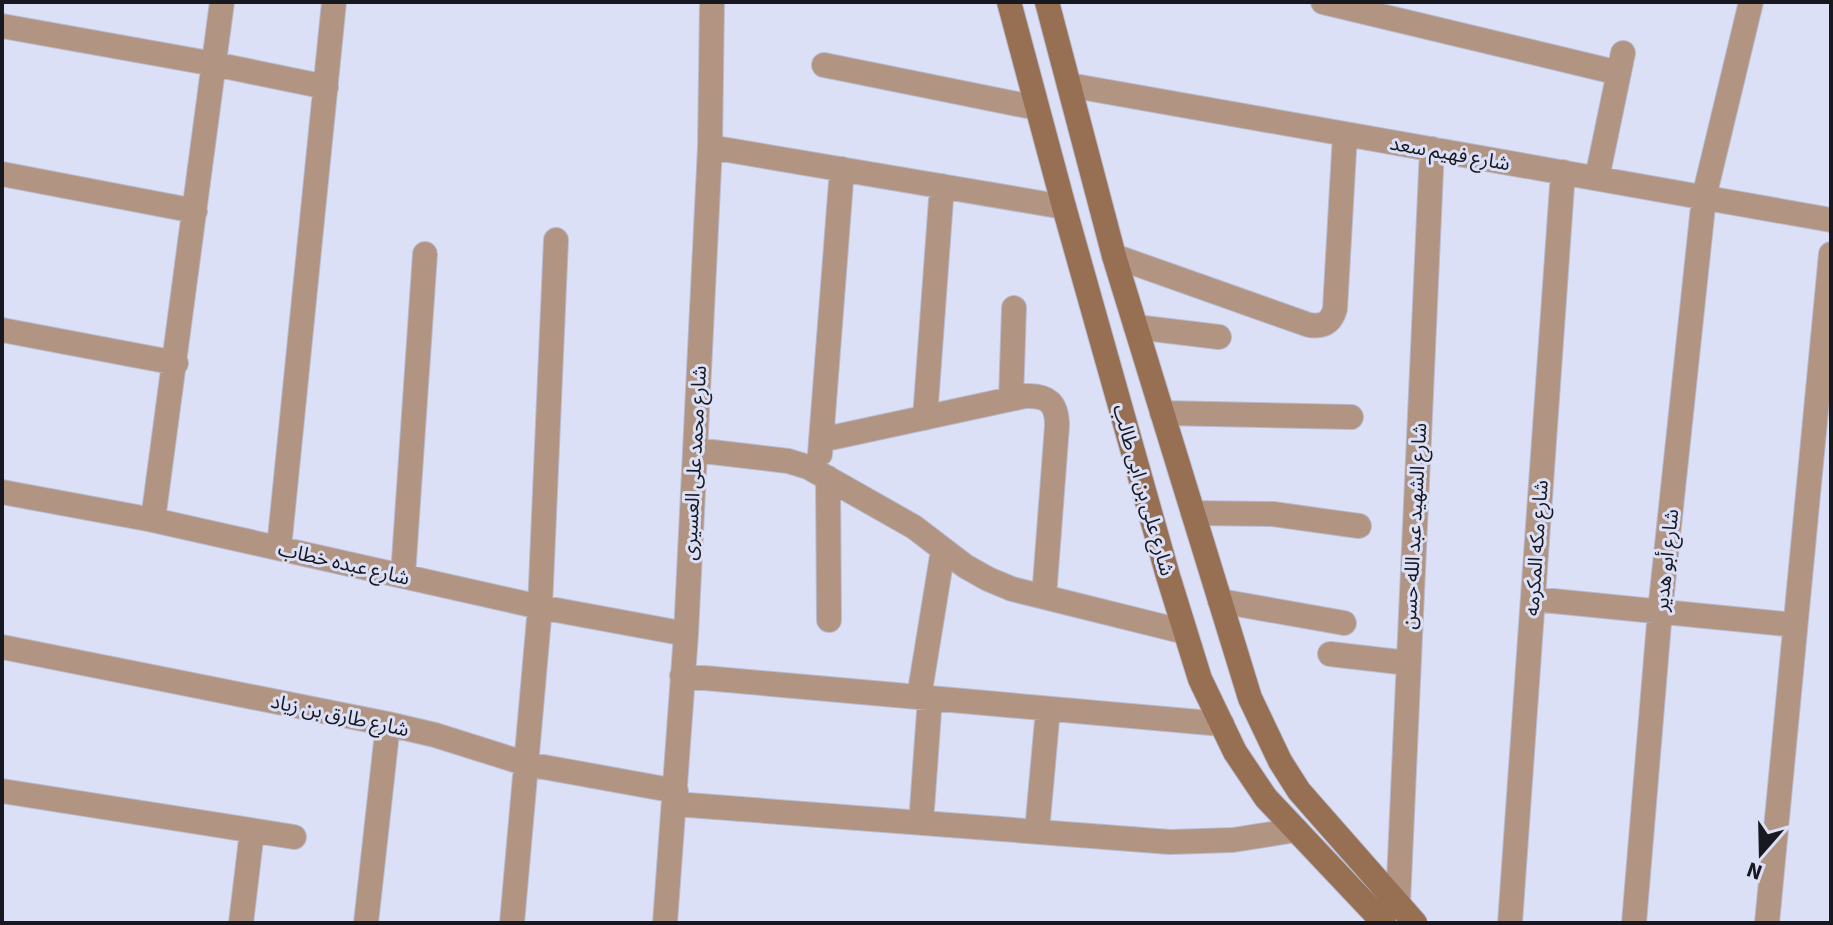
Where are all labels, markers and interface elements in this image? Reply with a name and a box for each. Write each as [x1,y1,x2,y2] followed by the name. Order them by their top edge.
[1388,130,1512,178] street label: شارع فهيم سعد
[676,365,714,561] street label: شارع محمد على العسيرى
[1105,401,1181,579] street label: شارع على بن ابى طالب
[1396,422,1434,630] street label: شارع الشهيد عبد الله حسن
[1518,479,1556,617] street label: شارع مكه المكرمه
[1648,508,1686,614] street label: شارع أبو هدير
[275,535,412,593] street label: شارع عبده خطاب
[268,688,411,744] street label: شارع طارق بن زياد
[1721,813,1801,893] north arrow
[1742,853,1767,888] text: N

